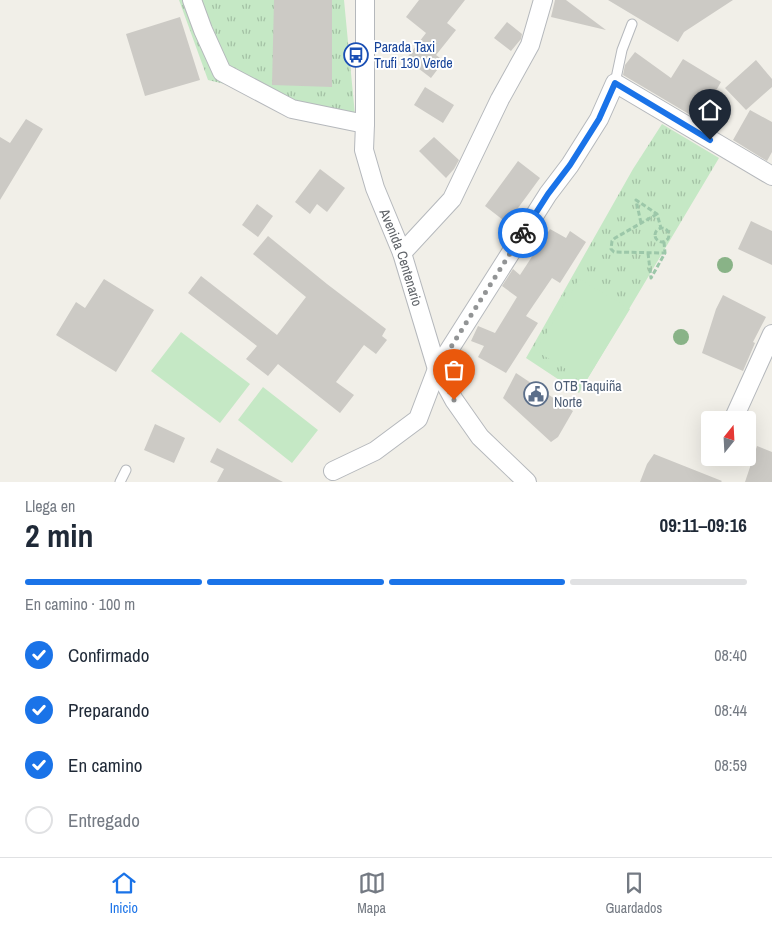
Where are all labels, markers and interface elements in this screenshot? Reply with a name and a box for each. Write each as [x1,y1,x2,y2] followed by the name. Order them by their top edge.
[374,38,453,72] place label: Parada Taxi Trufi 130 Verde
[343,42,369,68] bus stop icon: Parada Taxi Trufi 130 Verde
[689,89,731,140] pin
[696,96,724,124] icon: home
[375,205,427,308] street label: Avenida Centenario
[498,208,548,258] courier
[509,219,537,247] icon: bike
[433,349,475,400] pin
[440,356,468,384] icon: bag
[554,377,622,411] place label: OTB Taquiña Norte
[523,381,549,407] public building icon: OTB Taquiña Norte
[701,411,756,466] north arrow
[701,411,756,466] map controls
[25,495,75,517] text: Llega en
[660,512,747,538] text: 09:11–09:16
[25,514,94,557] text: 2 min
[25,593,135,615] text: En camino · 100 m
[25,641,53,669] icon: check
[68,642,149,668] text: Confirmado
[714,644,747,666] text: 08:40
[25,696,53,724] icon: check
[68,697,149,723] text: Preparando
[714,699,747,721] text: 08:44
[25,751,53,779] icon: check
[68,752,142,778] text: En camino
[714,754,747,776] text: 08:59
[68,807,140,833] text: Entregado
[110,869,138,917] tab: Inicio
[357,869,386,917] tab: Mapa
[605,869,662,917] tab: Guardados

